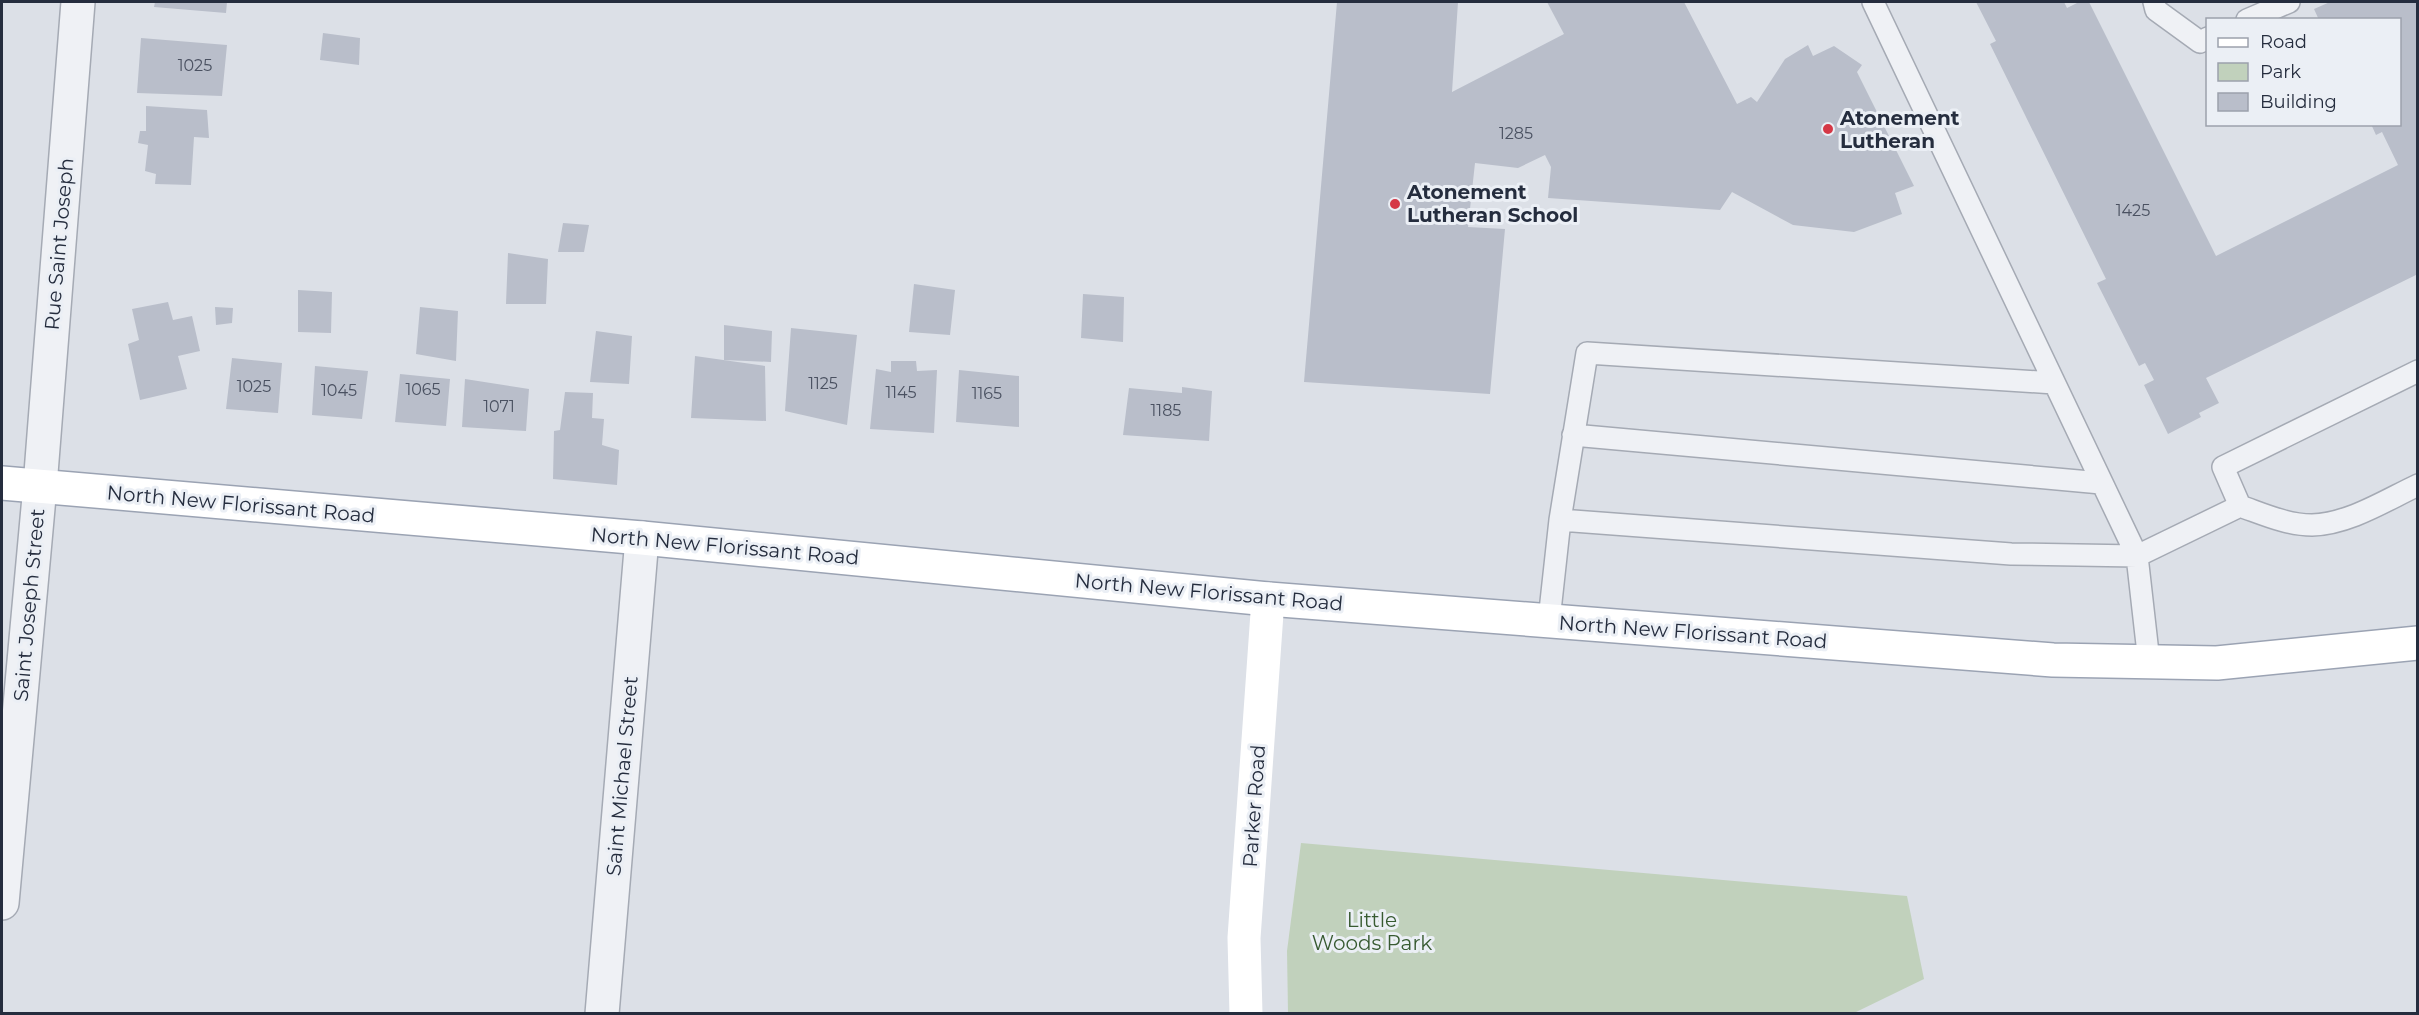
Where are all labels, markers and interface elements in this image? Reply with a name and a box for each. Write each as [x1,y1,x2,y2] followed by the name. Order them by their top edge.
[2206,18,2401,126] legend
[2260,31,2307,53] text: Road
[178,56,212,75] house number: 1025
[2260,61,2301,83] text: Park
[2260,91,2337,113] text: Building
[1839,106,1960,153] place label: Atonement Lutheran
[1821,122,1835,136] marker: Atonement Lutheran
[1499,124,1533,143] house number: 1285
[40,157,78,331] street label: Rue Saint Joseph
[1406,180,1578,227] place label: Atonement Lutheran School
[1388,197,1402,211] marker: Atonement Lutheran School
[2116,201,2150,220] house number: 1425
[808,374,838,393] house number: 1125
[237,377,271,396] house number: 1025
[405,380,441,399] house number: 1065
[321,381,357,400] house number: 1045
[885,383,917,402] house number: 1145
[972,384,1002,403] house number: 1165
[483,397,515,416] house number: 1071
[1151,401,1181,420] house number: 1185
[106,480,376,528] street label: North New Florissant Road
[9,508,49,702] street label: Saint Joseph Street
[590,522,860,570] street label: North New Florissant Road
[1074,568,1344,616] street label: North New Florissant Road
[1558,611,1828,653] street label: North New Florissant Road
[601,675,643,877] street label: Saint Michael Street
[1238,744,1270,868] street label: Parker Road
[1312,908,1432,955] park label: Little Woods Park

